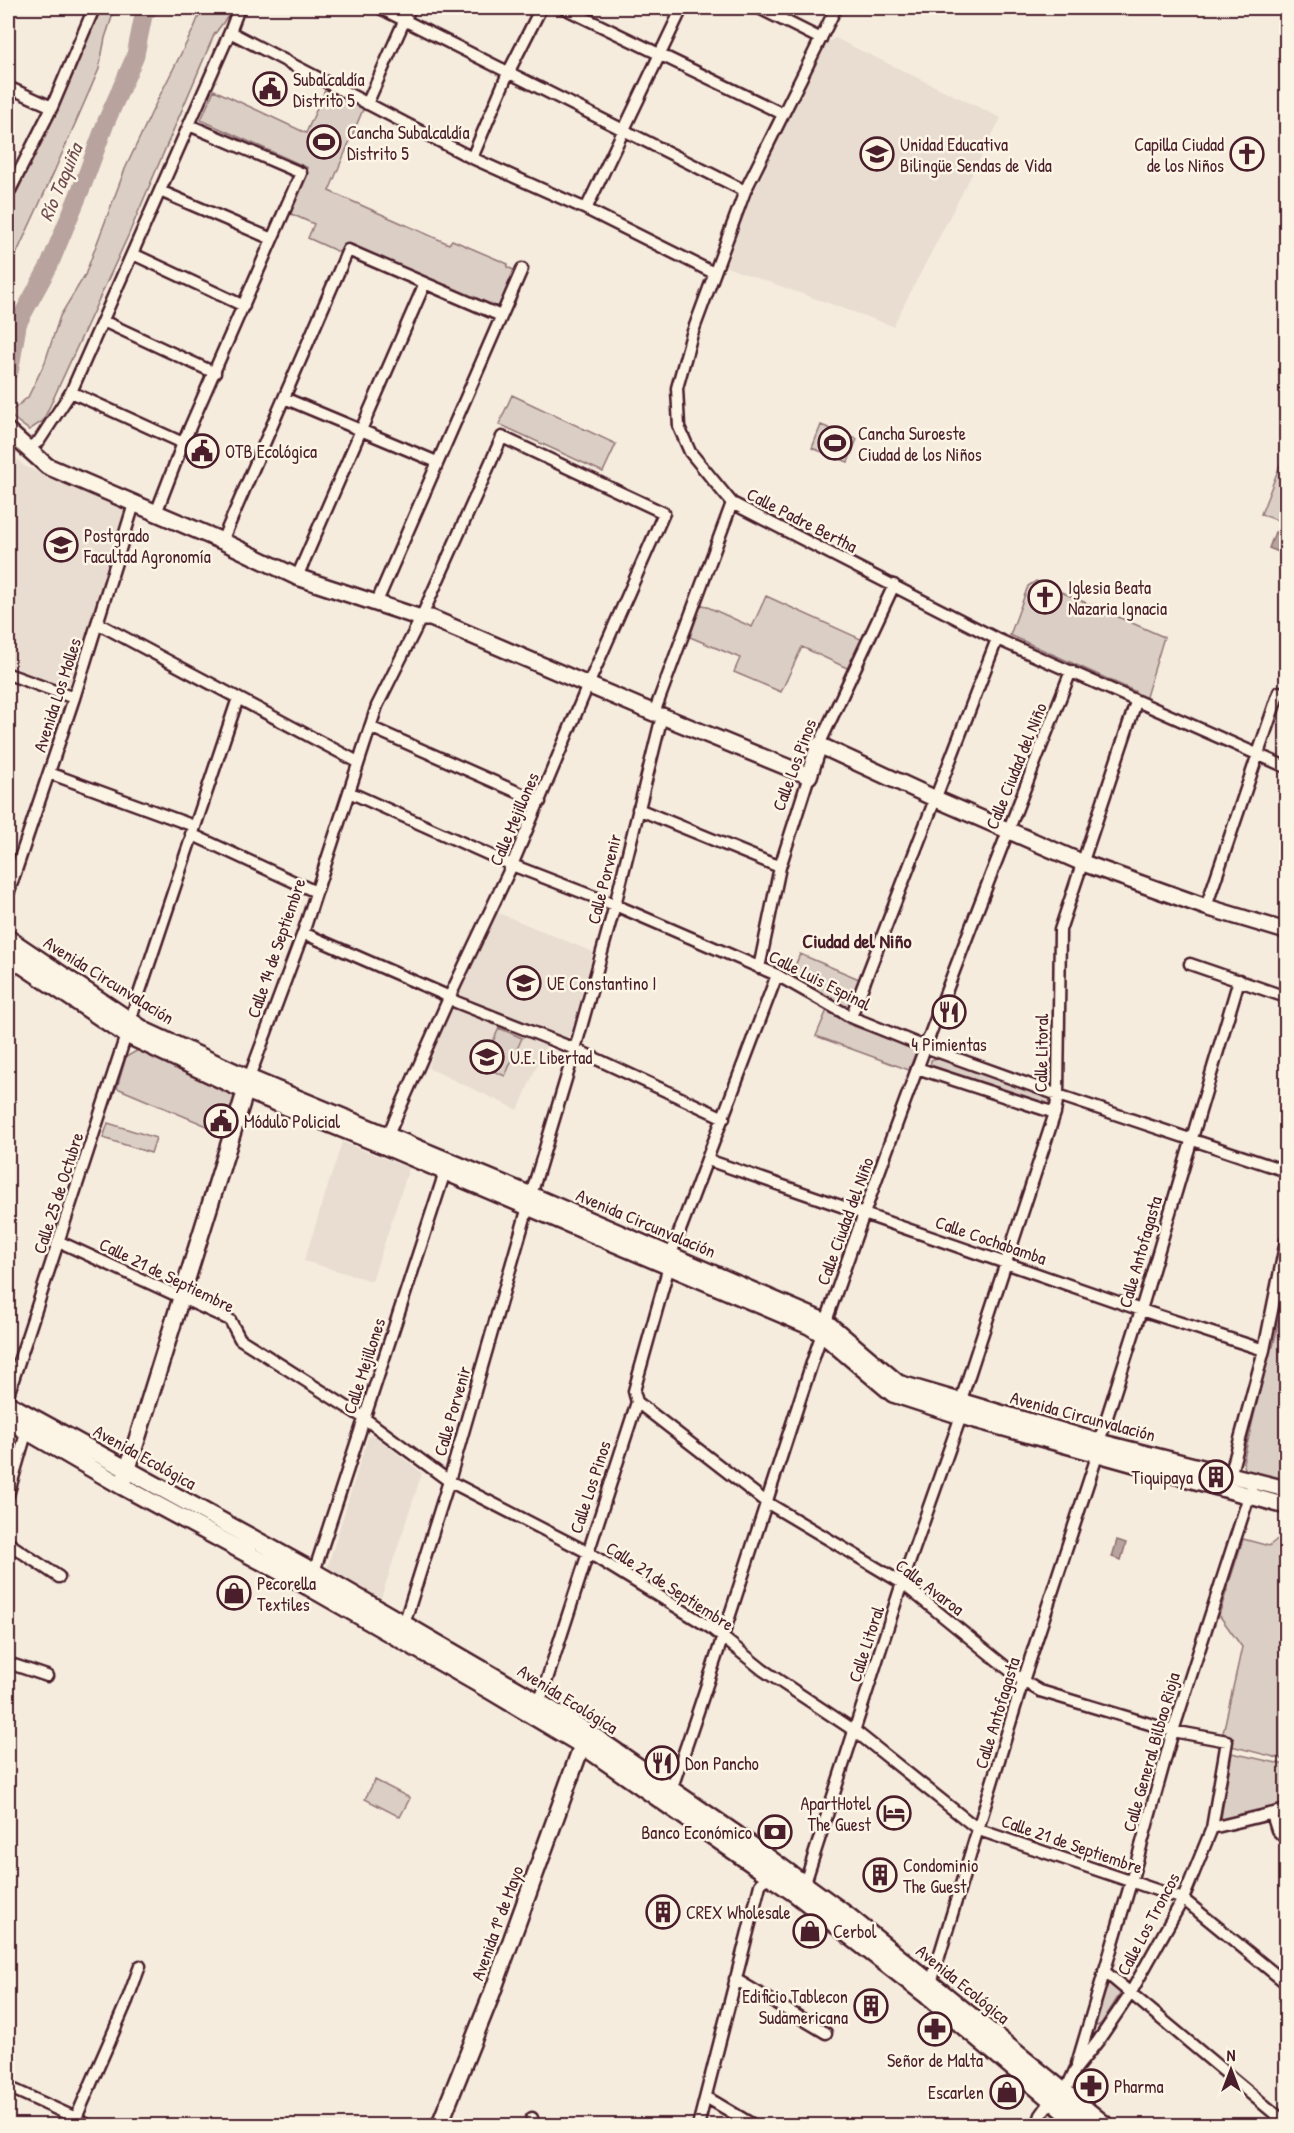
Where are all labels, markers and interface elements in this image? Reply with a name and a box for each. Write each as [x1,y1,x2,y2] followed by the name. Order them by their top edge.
[293,67,365,113] place label: Subalcaldía Distrito 5
[252,71,288,107] public building icon: Subalcaldía Distrito 5
[347,120,469,166] place label: Cancha Subalcaldía Distrito 5
[306,124,342,160] sports icon: Cancha Subalcaldía Distrito 5
[900,132,1052,178] place label: Unidad Educativa Bilingüe Sendas de Vida
[1134,132,1224,178] place label: Capilla Ciudad de los Niños
[859,136,895,172] school or university icon: Unidad Educativa Bilingüe Sendas de Vida
[1229,136,1265,172] church icon: Capilla Ciudad de los Niños
[32,137,90,225] water label: Río Taquiña
[858,421,982,467] place label: Cancha Suroeste Ciudad de los Niños
[817,425,853,461] sports icon: Cancha Suroeste Ciudad de los Niños
[184,433,220,469] public building icon: OTB Ecológica
[225,439,317,464] place label: OTB Ecológica
[742,481,862,559] street label: Calle Padre Bertha
[83,523,211,569] place label: Postgrado Facultad Agronomía
[43,527,79,563] school or university icon: Postgrado Facultad Agronomía
[1068,575,1167,621] place label: Iglesia Beata Nazaria Ignacia
[1027,579,1063,615] church icon: Iglesia Beata Nazaria Ignacia
[27,635,87,755] street label: Avenida Los Molles
[979,699,1053,833] street label: Calle Ciudad del Niño
[766,716,822,814] street label: Calle Los Pinos
[483,768,545,870] street label: Calle Mejillones
[581,831,627,927] street label: Calle Porvenir
[240,875,312,1021] street label: Calle 14 de Septiembre
[802,927,912,954] district label: Ciudad del Niño
[39,930,179,1030] street label: Avenida Circunvalación
[765,944,876,1017] street label: Calle Luis Espinal
[506,965,542,1001] school or university icon: UE Constantino I
[547,971,657,996] place label: UE Constantino I
[931,994,967,1030] restaurant icon: 4 Pimientas
[1028,1013,1054,1093] street label: Calle Litoral
[911,1032,987,1057] place label: 4 Pimientas
[469,1039,505,1075] school or university icon: U.E. Libertad
[510,1045,592,1070] place label: U.E. Libertad
[203,1103,239,1139] public building icon: Módulo Policial
[244,1109,340,1134] place label: Módulo Policial
[27,1129,89,1257] street label: Calle 25 de Octubre
[810,1154,880,1288] street label: Calle Ciudad del Niño
[572,1182,720,1264] street label: Avenida Circunvalación
[1112,1193,1168,1311] street label: Calle Antofagasta
[932,1209,1050,1271] street label: Calle Cochabamba
[95,1231,239,1319] street label: Calle 21 de Septiembre
[337,1315,391,1417] street label: Calle Mejillones
[427,1363,477,1459] street label: Calle Porvenir
[1008,1385,1158,1447] street label: Avenida Circunvalación
[89,1418,201,1496] street label: Avenida Ecológica
[563,1437,617,1537] street label: Calle Los Pinos
[1198,1459,1234,1495] building icon: Tiquipaya
[1132,1465,1193,1490] place label: Tiquipaya
[601,1535,739,1637] street label: Calle 21 de Septiembre
[890,1553,970,1621] street label: Calle Avaroa
[257,1571,316,1617] place label: Pecorella Textiles
[216,1575,252,1611] shop icon: Pecorella Textiles
[842,1602,890,1685] street label: Calle Litoral
[968,1654,1026,1772] street label: Calle Antofagasta
[513,1658,623,1740] street label: Avenida Ecológica
[1116,1669,1186,1835] street label: Calle General Bilbao Rioja
[644,1745,680,1781] restaurant icon: Don Pancho
[685,1751,759,1776] place label: Don Pancho
[801,1791,872,1837] place label: ApartHotel The Guest
[876,1795,912,1831] hotel icon: ApartHotel The Guest
[998,1808,1146,1880] street label: Calle 21 de Septiembre
[757,1814,793,1850] bank icon: Banco Económico
[641,1820,752,1845] place label: Banco Económico
[903,1853,978,1899] place label: Condominio The Guest
[862,1857,898,1893] building icon: Condominio The Guest
[465,1862,529,1984] street label: Avenida 1º de Mayo
[1110,1868,1186,1980] street label: Calle Los Troncos
[645,1894,681,1930] building icon: CREX Wholesale
[686,1900,791,1925] place label: CREX Wholesale
[792,1913,828,1949] shop icon: Cerbol
[833,1919,877,1944] place label: Cerbol
[911,1938,1015,2030] street label: Avenida Ecológica
[742,1984,848,2030] place label: Edificio Tablecon Sudamericana
[853,1988,889,2024] building icon: Edificio Tablecon Sudamericana
[917,2011,953,2047] pharmacy icon: Señor de Malta
[1201,2040,1261,2100] north arrow
[1227,2044,1236,2066] text: N
[887,2048,983,2073] place label: Señor de Malta
[1073,2068,1109,2104] pharmacy icon: Pharma
[989,2074,1025,2110] shop icon: Escarlen
[1114,2074,1164,2099] place label: Pharma
[928,2080,984,2105] place label: Escarlen

